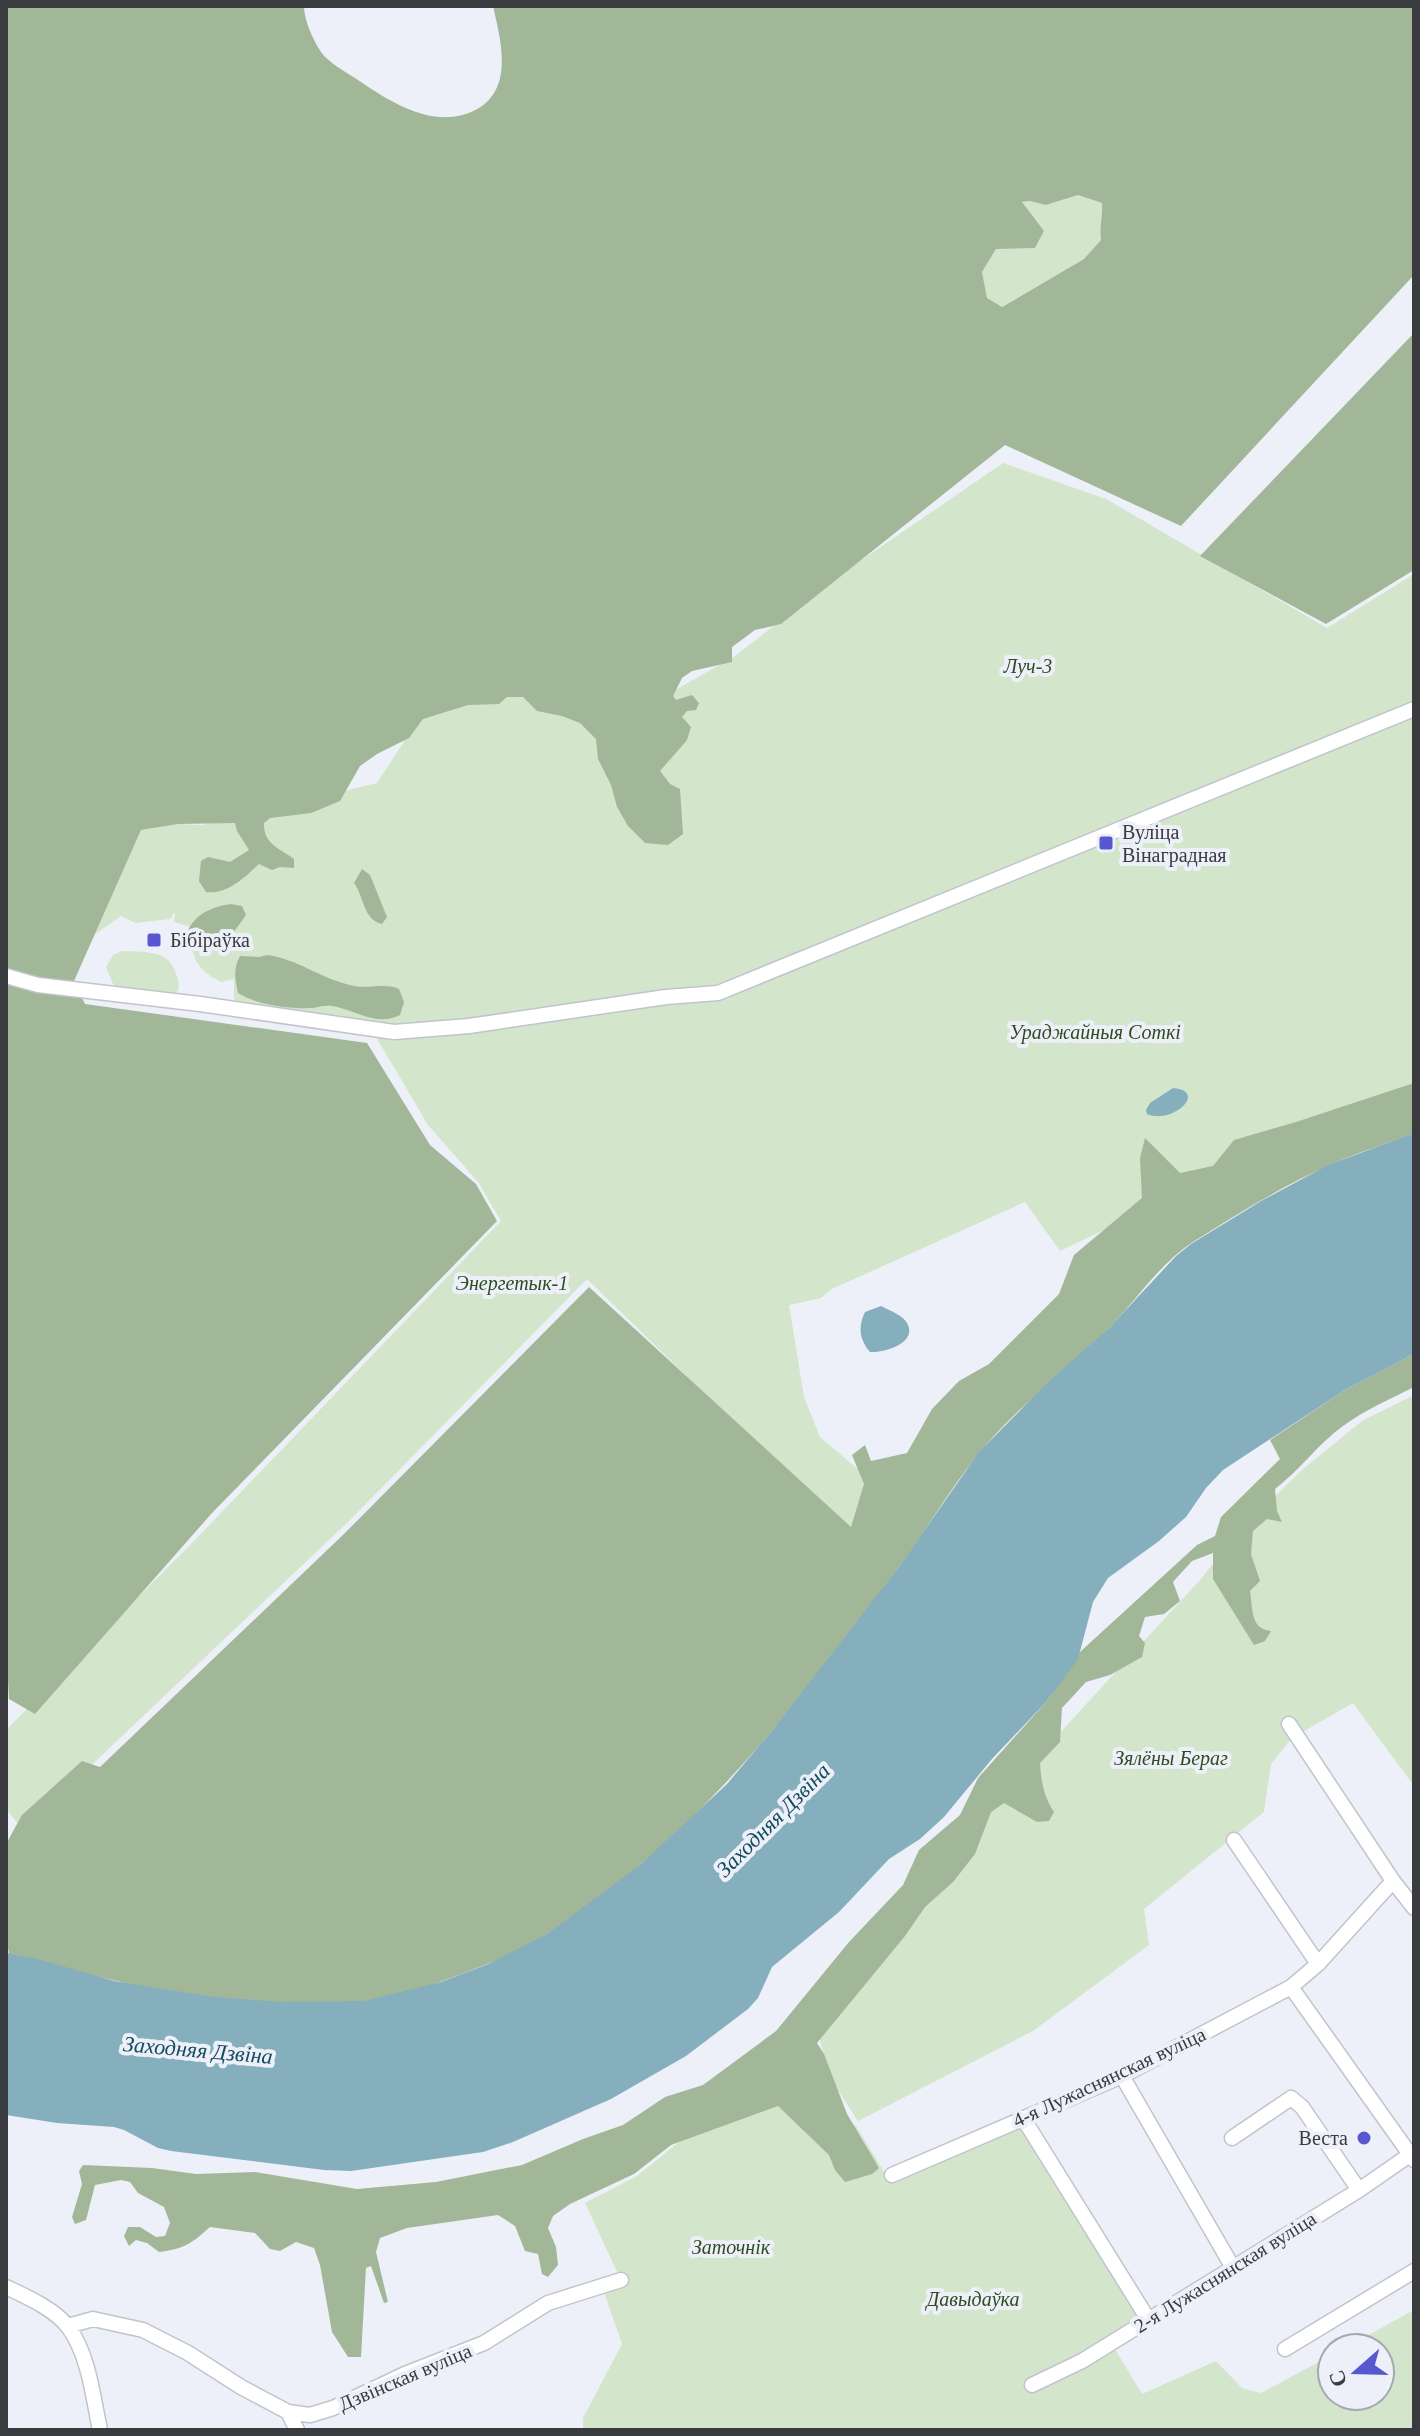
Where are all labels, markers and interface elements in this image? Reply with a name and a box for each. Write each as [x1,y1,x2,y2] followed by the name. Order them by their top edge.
[1003,655,1052,678] park label: Луч-3
[1122,821,1227,867] place label: Вуліца Вінаградная
[1097,834,1115,852] marker: Вуліца Вінаградная
[170,929,250,952] place label: Бібіраўка
[145,931,163,949] marker: Бібіраўка
[1009,1021,1181,1044] park label: Ураджайныя Соткі
[456,1272,568,1295] park label: Энергетык-1
[1114,1747,1228,1770] park label: Зялёны Бераг
[711,1758,835,1882] water label: Заходняя Дзвіна
[1009,2023,1209,2132] street label: 4-я Лужаснянская вуліца
[122,2031,274,2069] water label: Заходняя Дзвіна
[1299,2127,1348,2149] place label: Веста
[1355,2129,1373,2147] marker: Веста
[1130,2207,1321,2338] street label: 2-я Лужаснянская вуліца
[692,2236,771,2258] park label: Заточнік
[925,2288,1019,2311] park label: Давыдаўка
[1316,2332,1396,2412] north arrow
[335,2339,475,2416] street label: Дзвінская вуліца
[1323,2367,1352,2390] text: С

